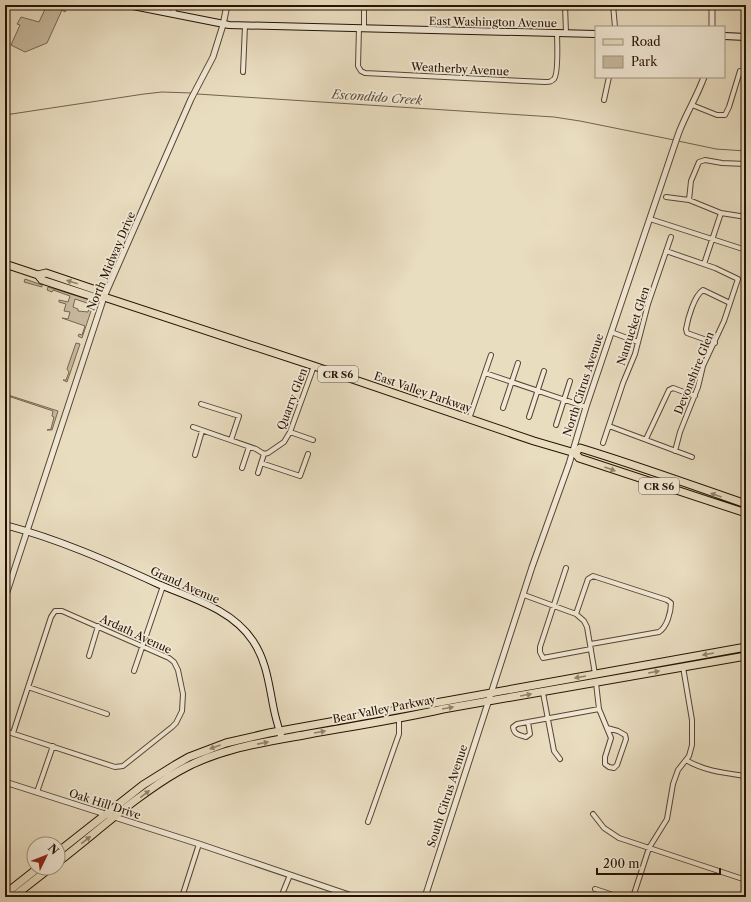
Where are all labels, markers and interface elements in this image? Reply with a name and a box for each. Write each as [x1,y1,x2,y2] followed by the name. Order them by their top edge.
[429,14,557,30] street label: East Washington Avenue
[595,26,725,78] legend
[631,34,661,49] text: Road
[631,54,658,69] text: Park
[409,59,510,79] street label: Weatherby Avenue
[330,86,424,108] water label: Escondido Creek
[84,209,138,313] street label: North Midway Drive
[66,279,78,285] one-way arrow
[614,285,652,367] street label: Nantucket Glen
[671,330,717,416] street label: Devonshire Glen
[560,332,606,438] street label: North Citrus Avenue
[274,366,310,432] street label: Quarry Glen
[318,366,358,382] road number: CR S6
[372,369,475,416] street label: East Valley Parkway
[605,466,617,472] one-way arrow
[639,478,679,494] road number: CR S6
[710,491,722,497] one-way arrow
[148,563,222,607] street label: Grand Avenue
[97,611,174,657] street label: Ardath Avenue
[701,651,714,657] one-way arrow
[648,669,660,675] one-way arrow
[574,674,586,680] one-way arrow
[331,692,438,726] street label: Bear Valley Parkway
[520,692,532,698] one-way arrow
[442,705,454,711] one-way arrow
[314,729,326,735] one-way arrow
[257,740,269,746] one-way arrow
[424,743,470,849] street label: South Citrus Avenue
[208,744,220,750] one-way arrow
[67,786,143,822] street label: Oak Hill Drive
[140,790,151,798] one-way arrow
[81,835,92,844] one-way arrow
[26,836,66,876] north arrow
[45,841,62,858] text: N
[597,850,720,876] scale bar
[603,856,640,871] text: 200 m

